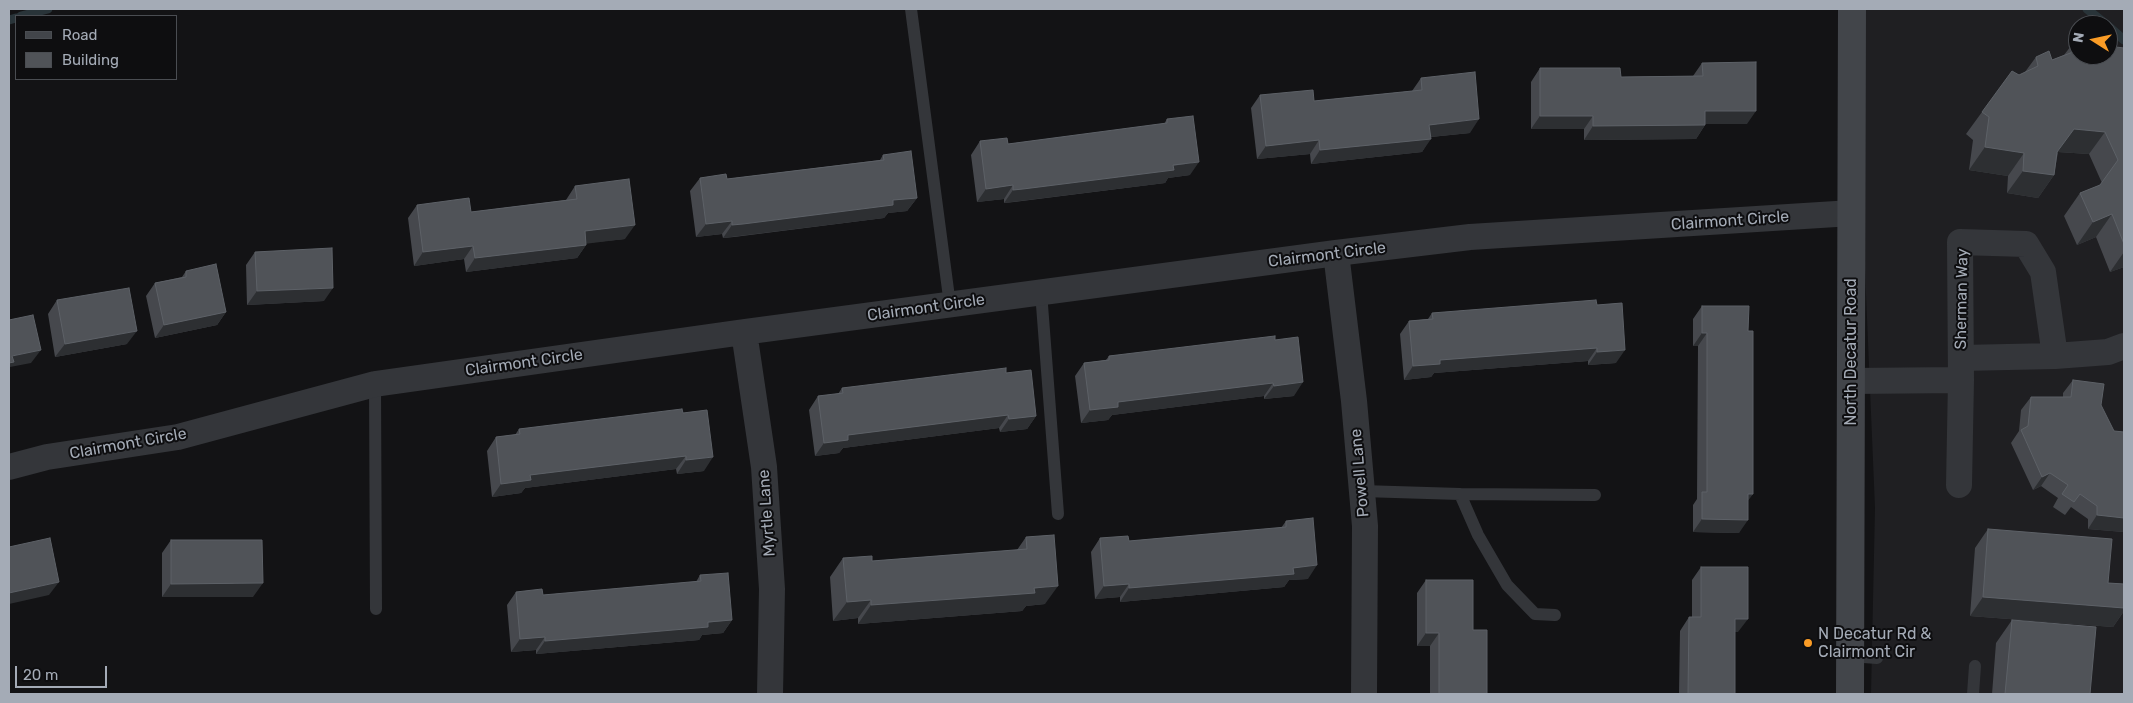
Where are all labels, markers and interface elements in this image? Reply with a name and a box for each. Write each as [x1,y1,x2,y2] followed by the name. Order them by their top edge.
[15,15,178,80] legend
[2068,15,2118,65] north arrow
[62,26,98,44] text: Road
[2069,31,2088,44] text: N
[62,51,119,69] text: Building
[1670,207,1790,235] street label: Clairmont Circle
[1267,238,1387,272] street label: Clairmont Circle
[1952,248,1972,350] street label: Sherman Way
[1841,278,1861,426] street label: North Decatur Road
[866,290,986,326] street label: Clairmont Circle
[464,345,584,381] street label: Clairmont Circle
[68,424,188,464] street label: Clairmont Circle
[1347,428,1373,518] street label: Powell Lane
[754,469,780,557] street label: Myrtle Lane
[1818,624,1931,662] place label: N Decatur Rd & Clairmont Cir
[1802,637,1814,649] marker: N Decatur Rd & Clairmont Cir
[18,656,110,688] scale bar
[23,666,58,684] text: 20 m

